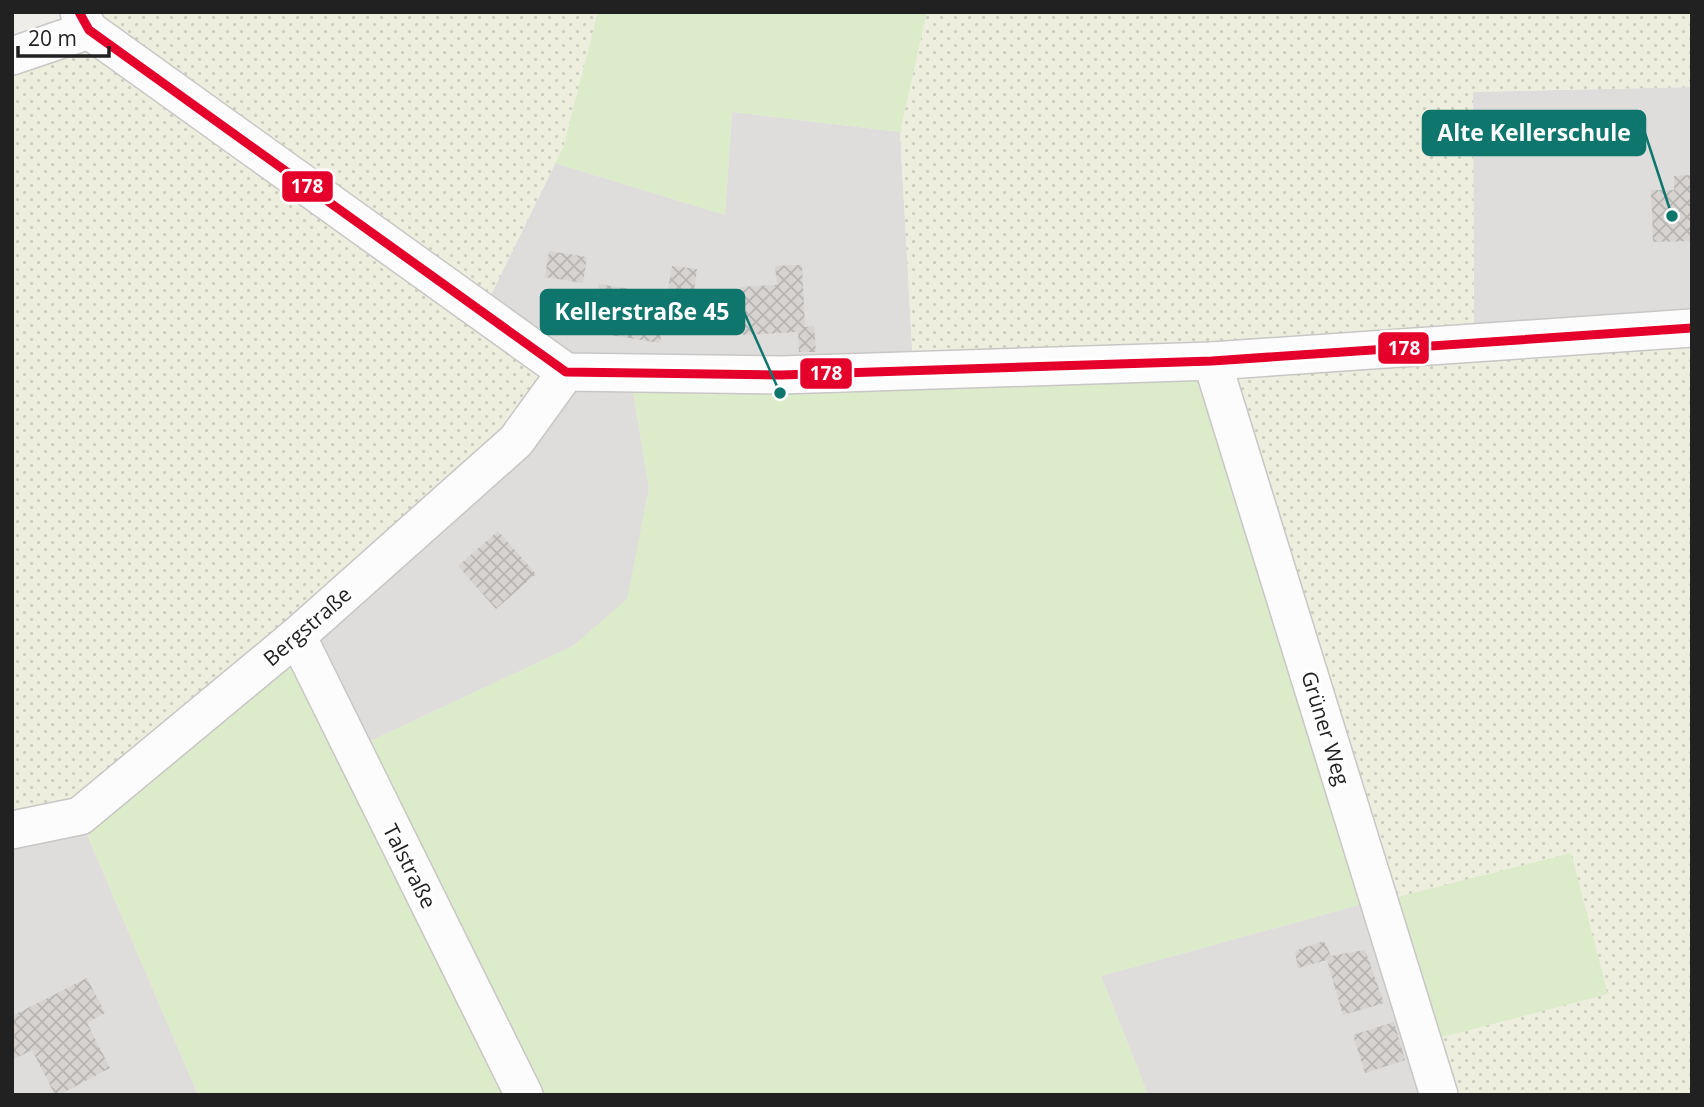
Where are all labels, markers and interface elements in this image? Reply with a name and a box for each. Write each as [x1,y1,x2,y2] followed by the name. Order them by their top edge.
[18,14,108,58] scale bar
[28,24,77,52] text: 20 m
[1423,111,1645,155] callout: Alte Kellerschule
[1437,116,1631,148] text: Alte Kellerschule
[281,170,334,203] line badge: 178
[291,173,323,199] text: 178
[541,290,744,334] callout: Kellerstraße 45
[555,295,729,327] text: Kellerstraße 45
[1377,331,1430,365] line badge: 178
[1388,335,1420,361] text: 178
[799,357,853,390] line badge: 178
[810,360,842,386] text: 178
[257,580,357,672] street label: Bergstraße
[1295,667,1357,789] street label: Grüner Weg
[377,819,443,913] street label: Talstraße

